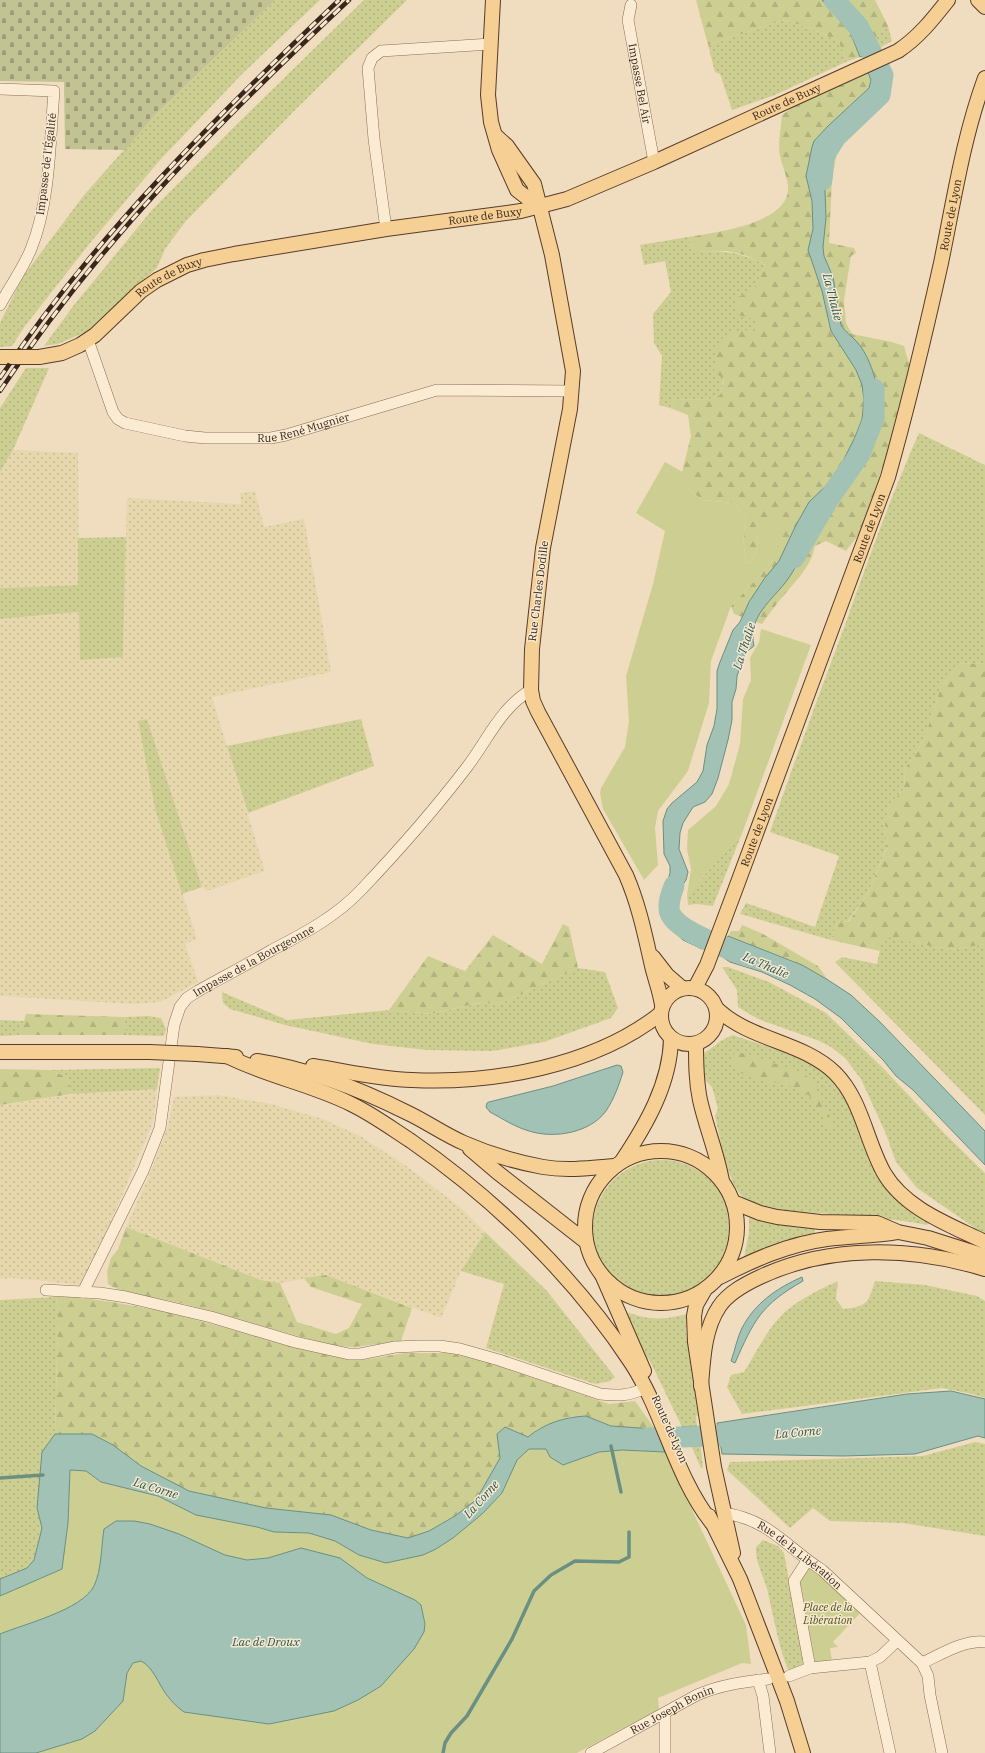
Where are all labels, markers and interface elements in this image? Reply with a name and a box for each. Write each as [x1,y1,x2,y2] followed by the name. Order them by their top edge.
[625,42,654,125] street label: Impasse Bel Air
[750,80,823,123] street label: Route de Buxy
[33,112,59,216] street label: Impasse de l'Égalité
[937,178,964,252] street label: Route de Lyon
[448,204,523,228] street label: Route de Buxy
[132,254,204,300] street label: Route de Buxy
[820,271,846,323] water label: La Thalie
[257,409,351,445] street label: Rue René Mugnier
[850,491,888,565] street label: Route de Lyon
[525,540,551,642] street label: Rue Charles Dodille
[729,620,759,672] water label: La Thalie
[737,795,776,869] street label: Route de Lyon
[190,921,317,1000] street label: Impasse de la Bourgeonne
[740,948,792,982] water label: La Thalie
[649,1393,691,1465] street label: Route de Lyon
[774,1422,822,1442] water label: La Corne
[131,1474,181,1502] water label: La Corne
[459,1476,502,1522] water label: La Corne
[755,1518,845,1592] street label: Rue de la Libération
[802,1600,853,1627] park label: Place de la Libération
[231,1634,300,1649] water label: Lac de Droux
[628,1682,716,1737] street label: Rue Joseph Bonin

